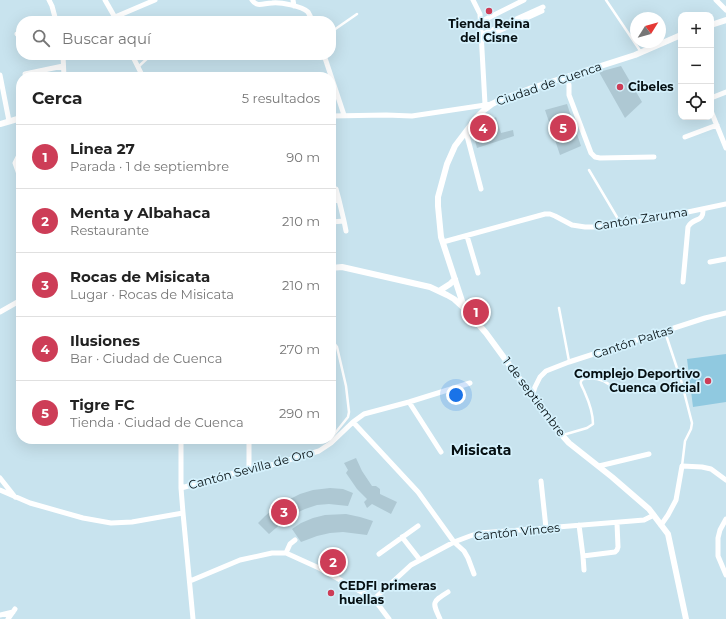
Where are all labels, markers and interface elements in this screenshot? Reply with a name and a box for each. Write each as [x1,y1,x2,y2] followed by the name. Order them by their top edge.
[484,6,494,16] marker: Tienda Reina del Cisne
[630,12,666,48] north arrow
[678,12,714,120] map controls
[678,12,714,48] button: +
[16,16,336,60] search box
[448,16,530,45] place label: Tienda Reina del Cisne
[30,27,52,49] icon: search
[62,29,151,48] text: Buscar aquí
[678,48,714,84] button: −
[494,58,603,109] street label: Ciudad de Cuenca
[628,79,674,94] place label: Cibeles
[615,82,625,92] marker: Cibeles
[678,84,714,120] button: locate
[32,88,82,108] text: Cerca
[242,90,320,106] text: 5 resultados
[470,113,496,143] pin: 4
[550,113,576,143] pin: 5
[70,139,135,158] text: Linea 27
[42,149,48,165] text: 1
[286,149,320,165] text: 90 m
[70,158,229,174] text: Parada · 1 de septiembre
[70,203,210,222] text: Menta y Albahaca
[593,204,689,233] street label: Cantón Zaruma
[41,213,49,229] text: 2
[282,213,320,229] text: 210 m
[70,222,149,238] text: Restaurante
[70,267,210,286] text: Rocas de Misicata
[41,277,49,293] text: 3
[282,277,320,293] text: 210 m
[70,286,234,302] text: Lugar · Rocas de Misicata
[463,297,489,327] pin: 1
[591,321,675,362] street label: Cantón Paltas
[70,331,140,350] text: Ilusiones
[41,341,49,357] text: 4
[279,341,320,357] text: 270 m
[70,350,222,366] text: Bar · Ciudad de Cuenca
[500,354,569,439] street label: 1 de septiembre
[574,366,700,395] place label: Complejo Deportivo Cuenca Oficial
[703,376,713,386] marker: Complejo Deportivo Cuenca Oficial
[446,385,466,405] your location
[70,395,135,414] text: Tigre FC
[41,405,49,421] text: 5
[279,405,320,421] text: 290 m
[70,414,244,430] text: Tienda · Ciudad de Cuenca
[451,441,511,459] district label: Misicata
[187,445,315,492] street label: Cantón Sevilla de Oro
[271,497,297,527] pin: 3
[473,520,561,543] street label: Cantón Vinces
[320,547,346,577] pin: 2
[339,578,437,607] place label: CEDFI primeras huellas
[326,588,336,598] marker: CEDFI primeras huellas

